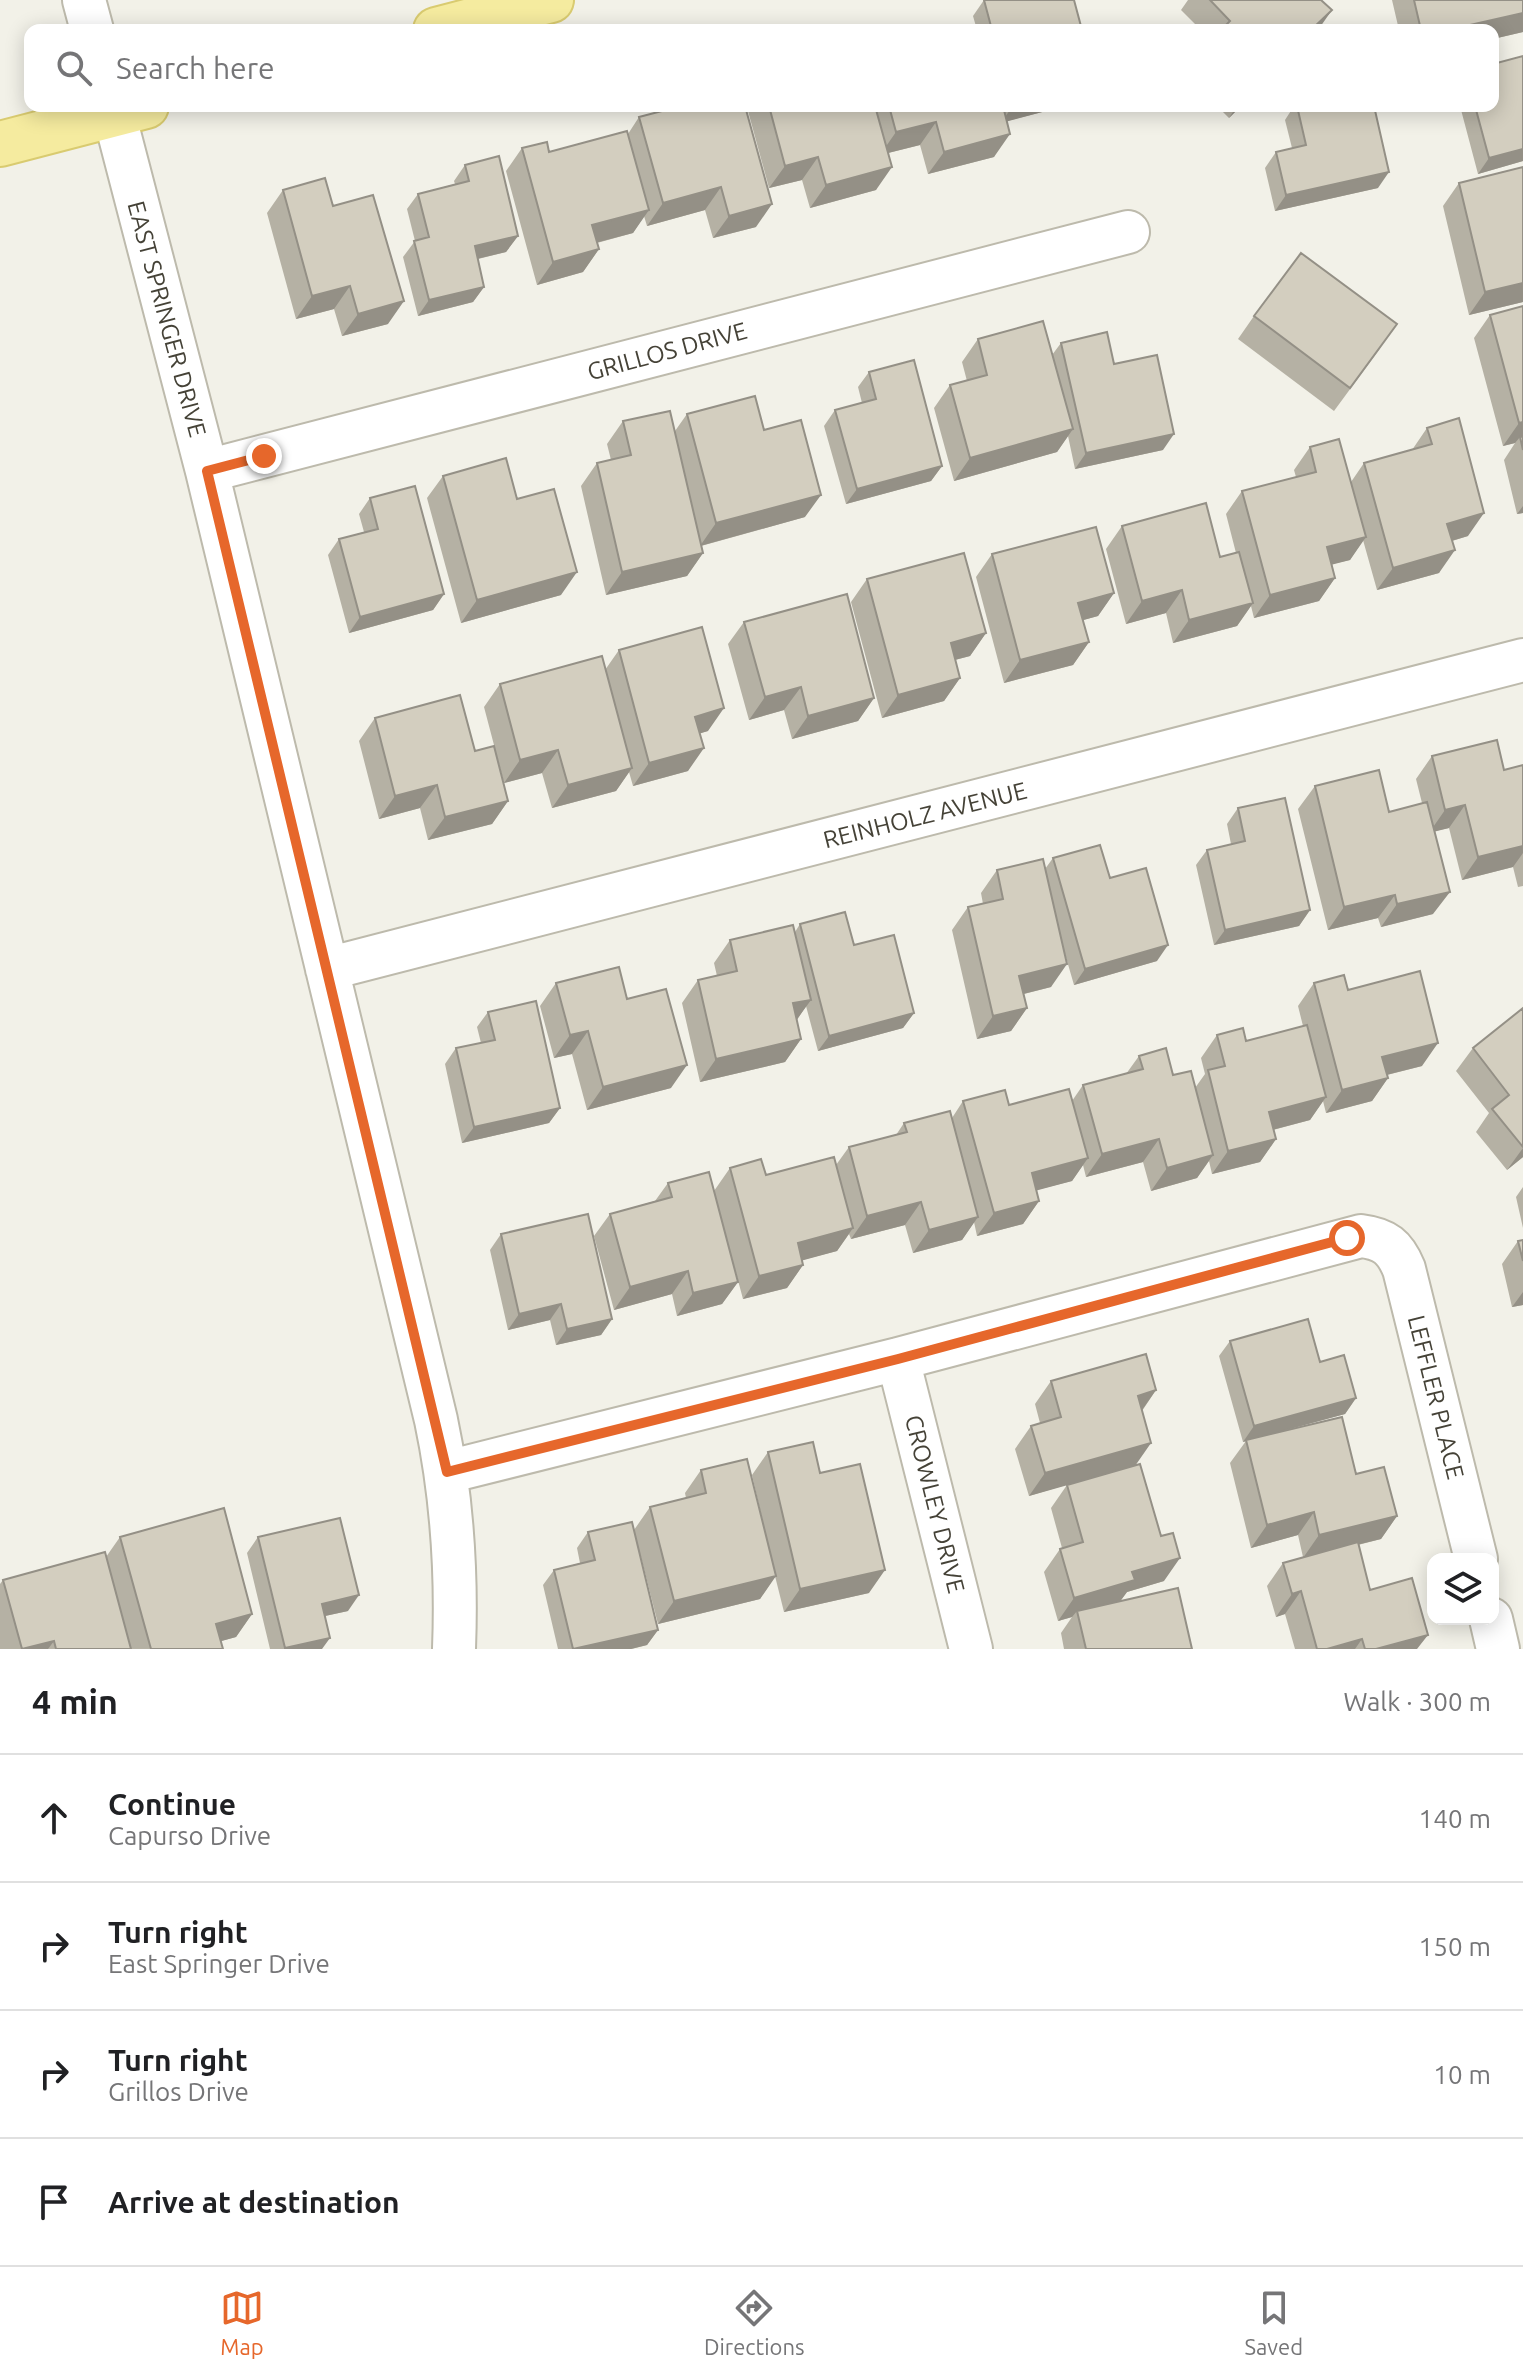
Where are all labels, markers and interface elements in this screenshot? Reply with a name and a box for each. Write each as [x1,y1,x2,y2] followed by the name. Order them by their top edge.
[24,24,1499,112] search box
[52,46,96,90] icon: search
[116,51,275,85] text: Search here
[123,198,211,440] street label: EAST SPRINGER DRIVE
[584,317,750,385] street label: GRILLOS DRIVE
[246,438,282,474] route end
[820,777,1030,853] street label: REINHOLZ AVENUE
[1329,1220,1365,1256] route start
[1403,1312,1469,1482] street label: LEFFLER PLACE
[900,1412,970,1596] street label: CROWLEY DRIVE
[1427,1553,1499,1625] map controls
[1427,1553,1499,1625] button: layers
[32,1682,118,1720] text: 4 min
[1343,1687,1491,1716] text: Walk · 300 m
[108,1787,236,1821] text: Continue
[32,1796,76,1840] icon: ahead
[1419,1804,1491,1833] text: 140 m
[108,1821,271,1850] text: Capurso Drive
[108,1915,248,1949] text: Turn right
[32,1924,76,1968] icon: right
[1419,1932,1491,1961] text: 150 m
[108,1949,330,1978] text: East Springer Drive
[108,2043,248,2077] text: Turn right
[32,2052,76,2096] icon: right
[1433,2060,1491,2089] text: 10 m
[108,2077,249,2106] text: Grillos Drive
[32,2180,76,2224] icon: arrive
[108,2185,400,2219] text: Arrive at destination
[220,2286,264,2359] tab: Map
[704,2286,805,2359] tab: Directions
[1244,2286,1303,2359] tab: Saved

